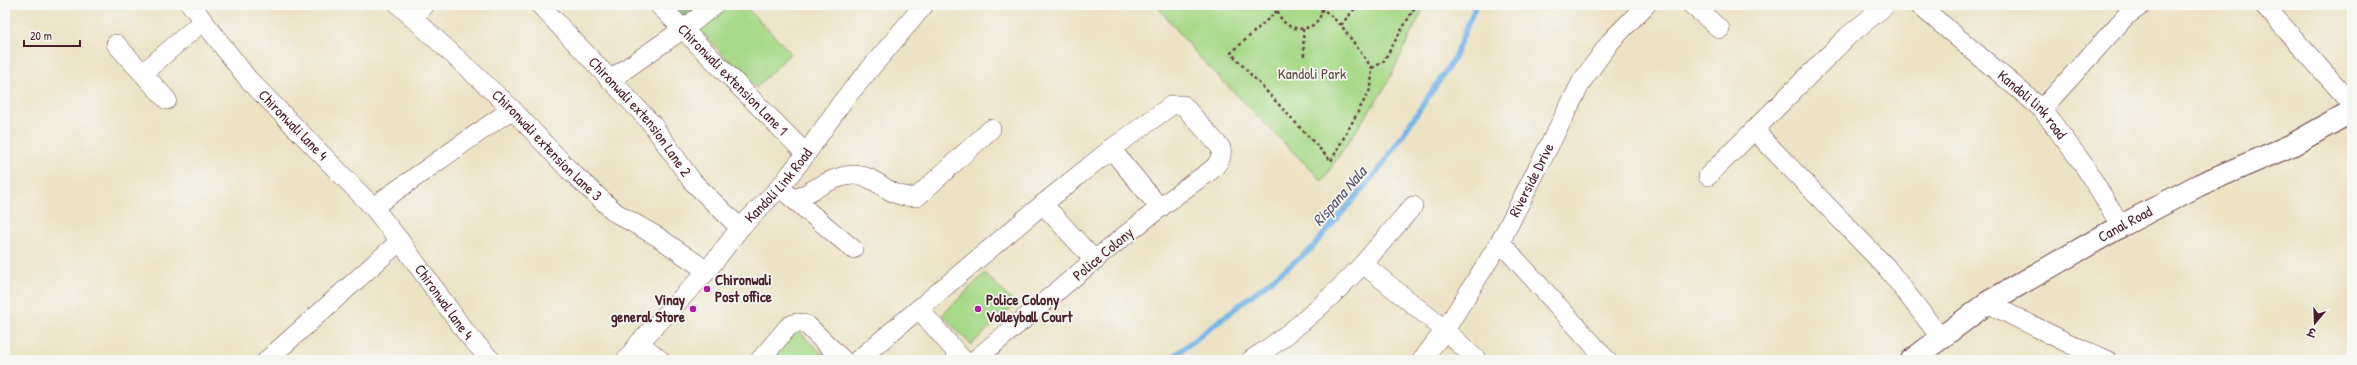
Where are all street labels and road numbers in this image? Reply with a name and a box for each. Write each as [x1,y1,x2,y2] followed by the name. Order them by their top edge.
[673,19,793,140] street label: Chironwali extension Lane 1
[584,52,697,181] street label: Chironwali extension Lane 2
[1993,65,2072,143] street label: Kandoli link road
[254,85,333,165] street label: Chironwali lane 4
[487,85,607,206] street label: Chironwali extension lane 3
[1503,139,1559,221] street label: Riverside Drive
[740,144,817,227] street label: Kandoli Link Road
[2094,201,2156,247] street label: Canal Road
[1068,222,1137,285] street label: Police Colony
[410,260,479,345] street label: Chironwal lane 4

